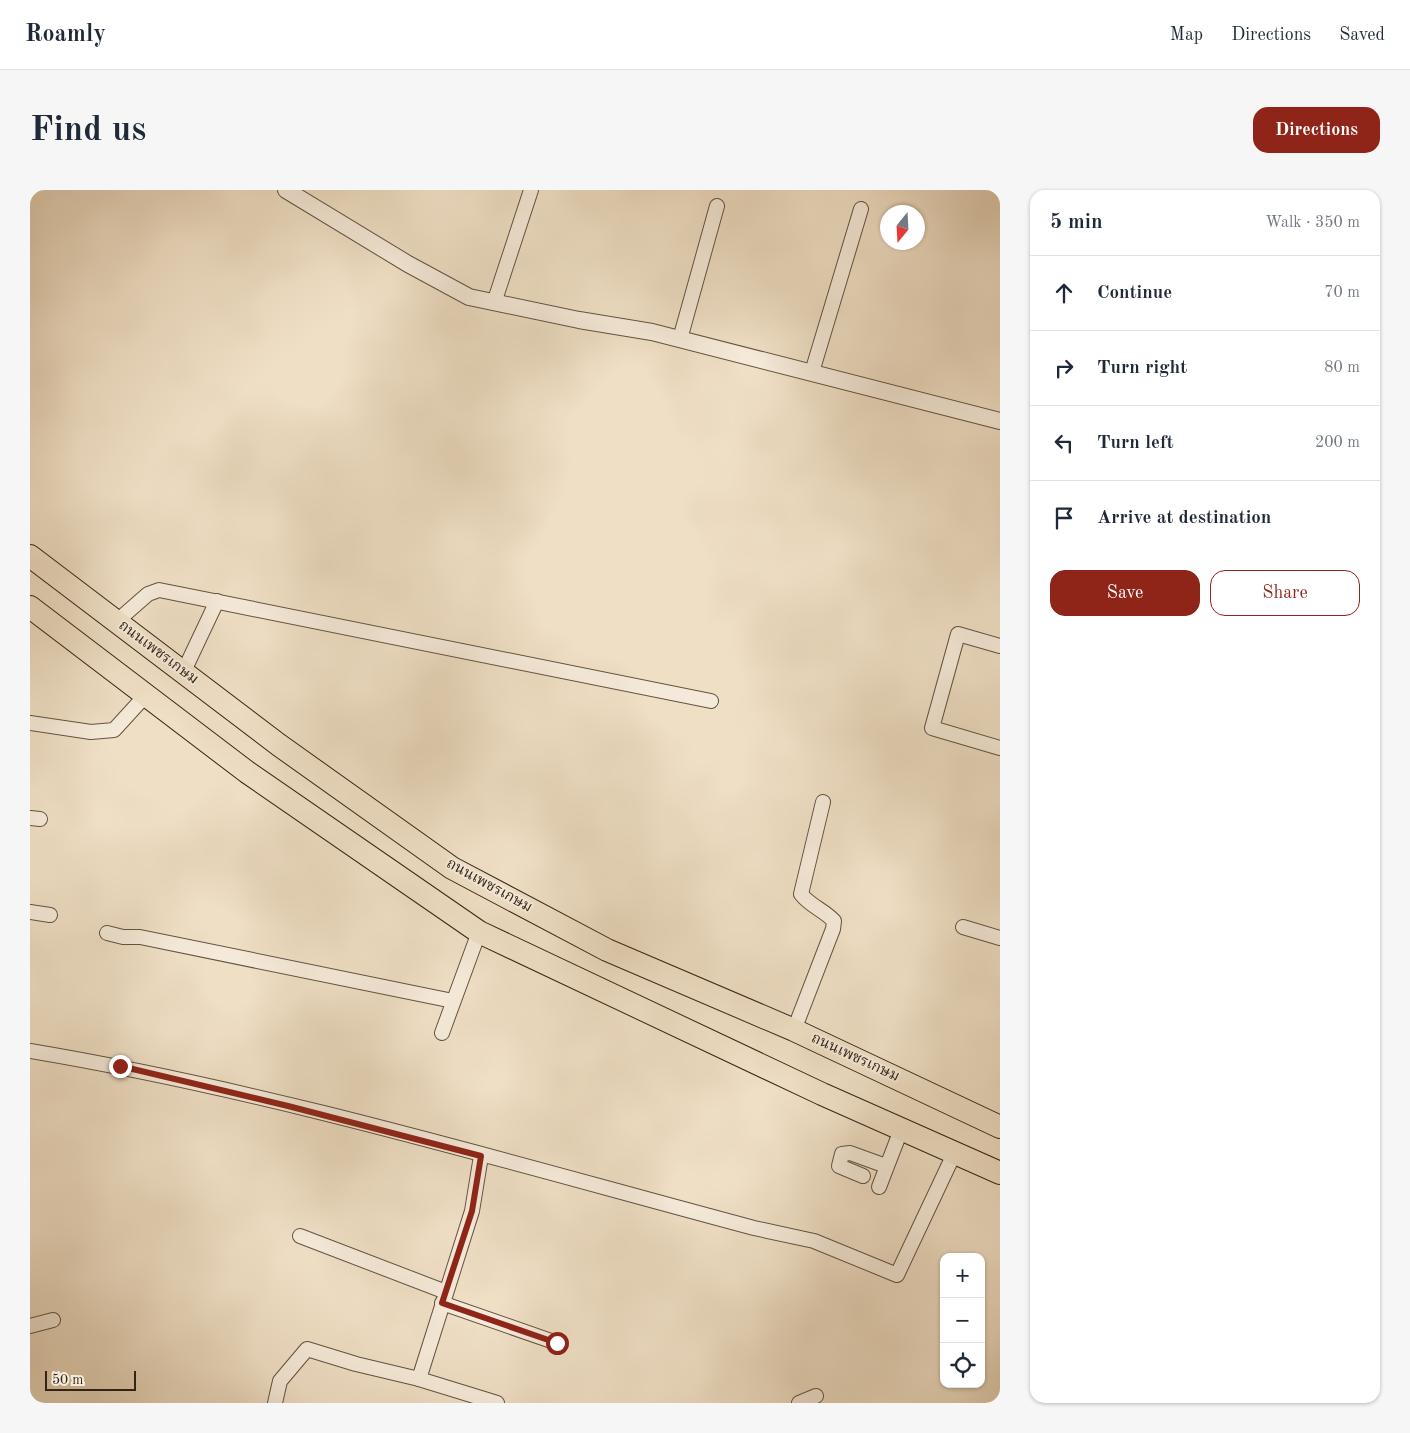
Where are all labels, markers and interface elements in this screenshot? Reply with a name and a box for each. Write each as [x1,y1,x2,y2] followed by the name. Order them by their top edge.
[25,23,106,47] text: Roamly
[1170,26,1203,44] text: Map
[1231,26,1311,44] text: Directions
[1339,26,1385,44] text: Saved
[1253,107,1380,153] button: Directions
[30,113,146,148] text: Find us
[880,205,925,250] north arrow
[1050,212,1103,233] text: 5 min
[1265,215,1360,231] text: Walk · 350 m
[1050,279,1078,307] icon: ahead
[1097,284,1172,303] text: Continue
[1324,285,1360,301] text: 70 m
[1050,354,1078,382] icon: right
[1097,359,1187,378] text: Turn right
[1324,360,1360,376] text: 80 m
[1050,429,1078,457] icon: left
[1097,434,1174,453] text: Turn left
[1315,435,1360,451] text: 200 m
[1050,504,1078,532] icon: arrive
[1097,509,1271,528] text: Arrive at destination
[1050,570,1200,616] button: Save
[1210,570,1360,616] button: Share
[115,618,201,688] street label: ถนนเพชรเกษม
[444,856,534,916] street label: ถนนเพชรเกษม
[809,1031,901,1085] street label: ถนนเพชรเกษม
[109,1055,132,1078] route end
[940,1253,985,1388] map controls
[940,1253,985,1298] button: +
[940,1298,985,1343] button: −
[546,1332,569,1355] route start
[940,1343,985,1388] button: locate
[45,1368,136,1391] scale bar
[52,1373,83,1387] text: 50 m

